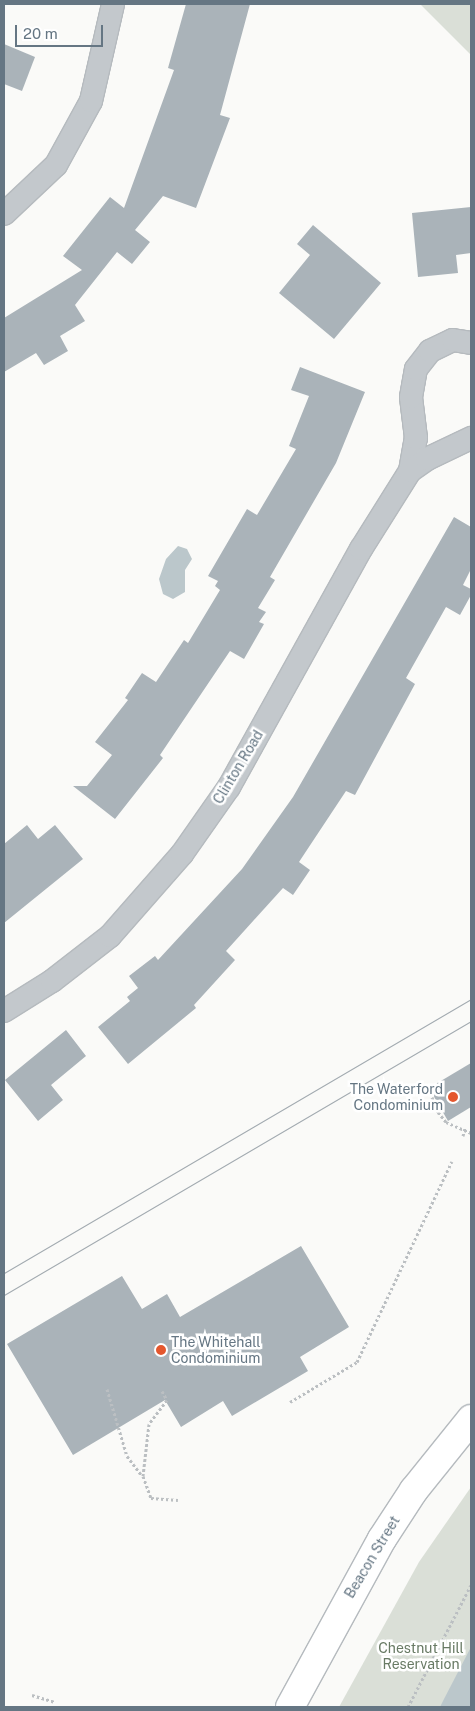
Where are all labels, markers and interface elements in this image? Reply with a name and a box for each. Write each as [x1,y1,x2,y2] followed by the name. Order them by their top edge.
[18,15,105,47] scale bar
[23,25,58,42] text: 20 m
[209,727,267,807] street label: Clinton Road
[349,1081,443,1114] place label: The Waterford Condominium
[447,1091,459,1103] marker: The Waterford Condominium
[171,1334,261,1366] place label: The Whitehall Condominium
[155,1344,167,1356] marker: The Whitehall Condominium
[341,1513,403,1601] street label: Beacon Street
[378,1640,464,1672] park label: Chestnut Hill Reservation

